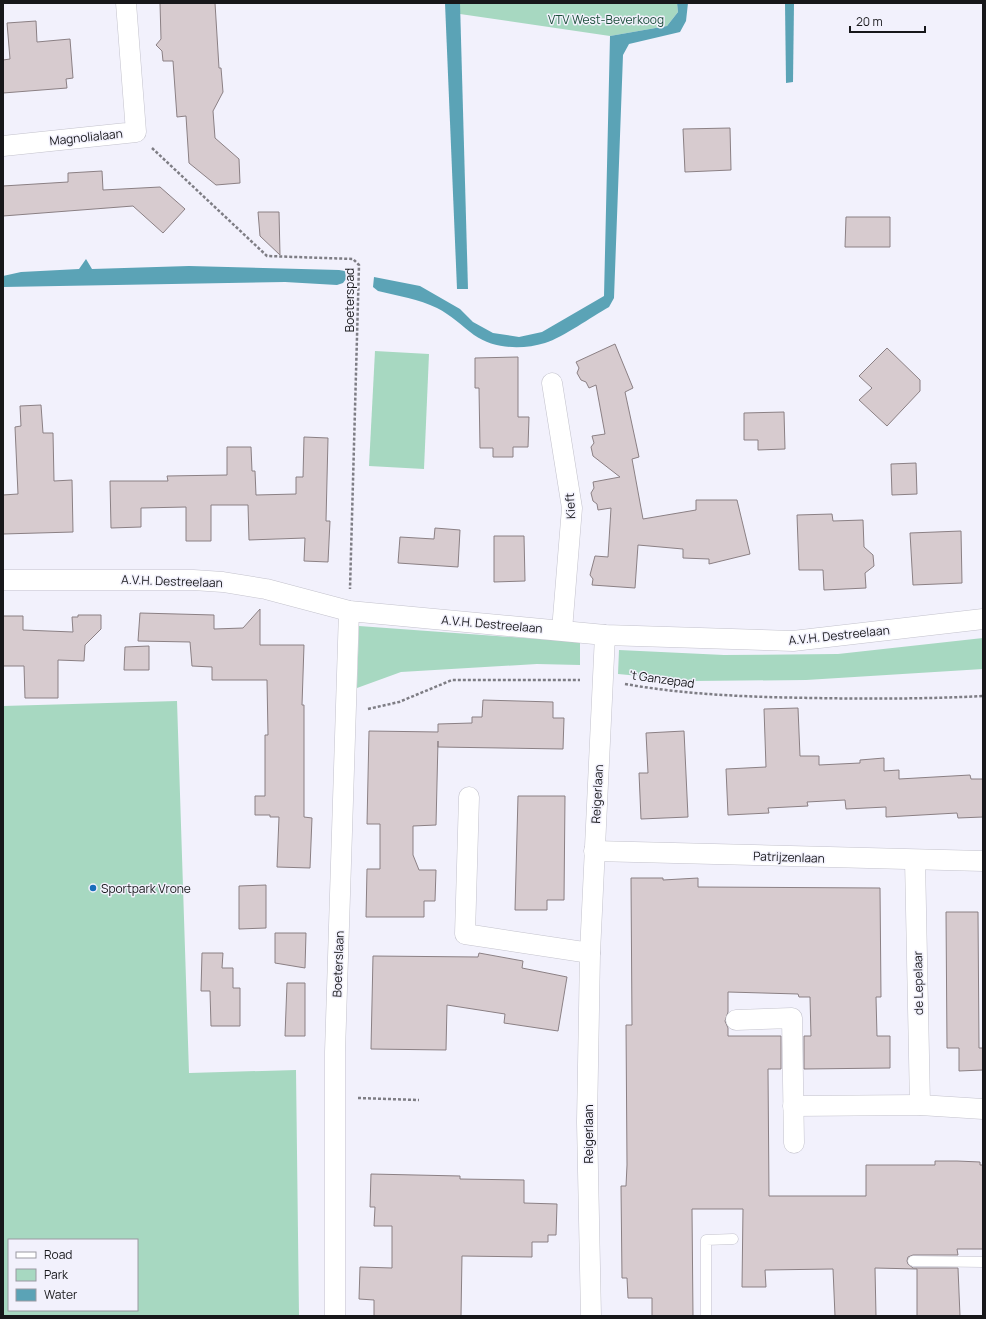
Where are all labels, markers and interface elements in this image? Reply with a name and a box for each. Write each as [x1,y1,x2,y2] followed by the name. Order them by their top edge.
[850,8,925,34] scale bar
[548,11,664,28] park label: VTV West-Beverkoog
[856,13,883,30] text: 20 m
[49,125,123,149] street label: Magnolialaan
[341,268,358,332] street label: Boeterspad
[561,492,579,519] street label: Kieft
[121,571,223,591] street label: A.V.H. Destreelaan
[441,611,543,637] street label: A.V.H. Destreelaan
[788,621,890,649] street label: A.V.H. Destreelaan
[628,666,696,692] street label: 't Ganzepad
[587,764,607,824] street label: Reigerlaan
[753,847,825,867] street label: Patrijzenlaan
[101,880,191,897] place label: Sportpark Vrone
[88,883,98,893] marker: Sportpark Vrone
[328,930,348,998] street label: Boeterslaan
[909,950,927,1015] street label: de Lepelaar
[580,1104,597,1164] street label: Reigerlaan
[8,1239,138,1311] legend
[44,1246,72,1263] text: Road
[44,1266,69,1283] text: Park
[44,1286,78,1303] text: Water

